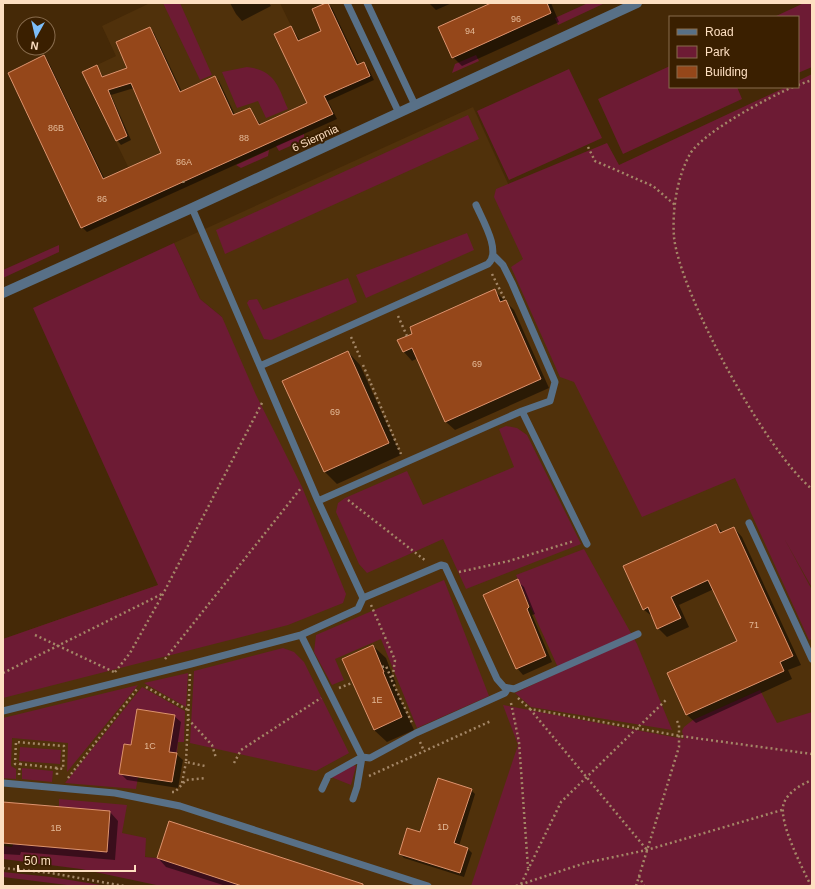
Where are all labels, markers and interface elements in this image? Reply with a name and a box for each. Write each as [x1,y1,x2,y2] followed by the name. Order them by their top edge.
[511,14,521,24] house number: 96
[16,16,56,56] north arrow
[669,16,799,88] legend
[705,25,734,39] text: Road
[465,26,475,36] house number: 94
[30,39,39,52] text: N
[705,45,731,59] text: Park
[705,65,748,79] text: Building
[290,122,341,154] street label: 6 Sierpnia
[48,123,64,133] house number: 86B
[239,133,249,143] house number: 88
[176,157,192,167] house number: 86A
[97,194,107,204] house number: 86
[472,359,482,369] house number: 69
[330,407,340,417] house number: 69
[749,620,759,630] house number: 71
[371,695,383,705] house number: 1E
[144,741,156,751] house number: 1C
[437,822,449,832] house number: 1D
[50,823,62,833] house number: 1B
[18,847,135,873] scale bar
[24,854,51,868] text: 50 m

